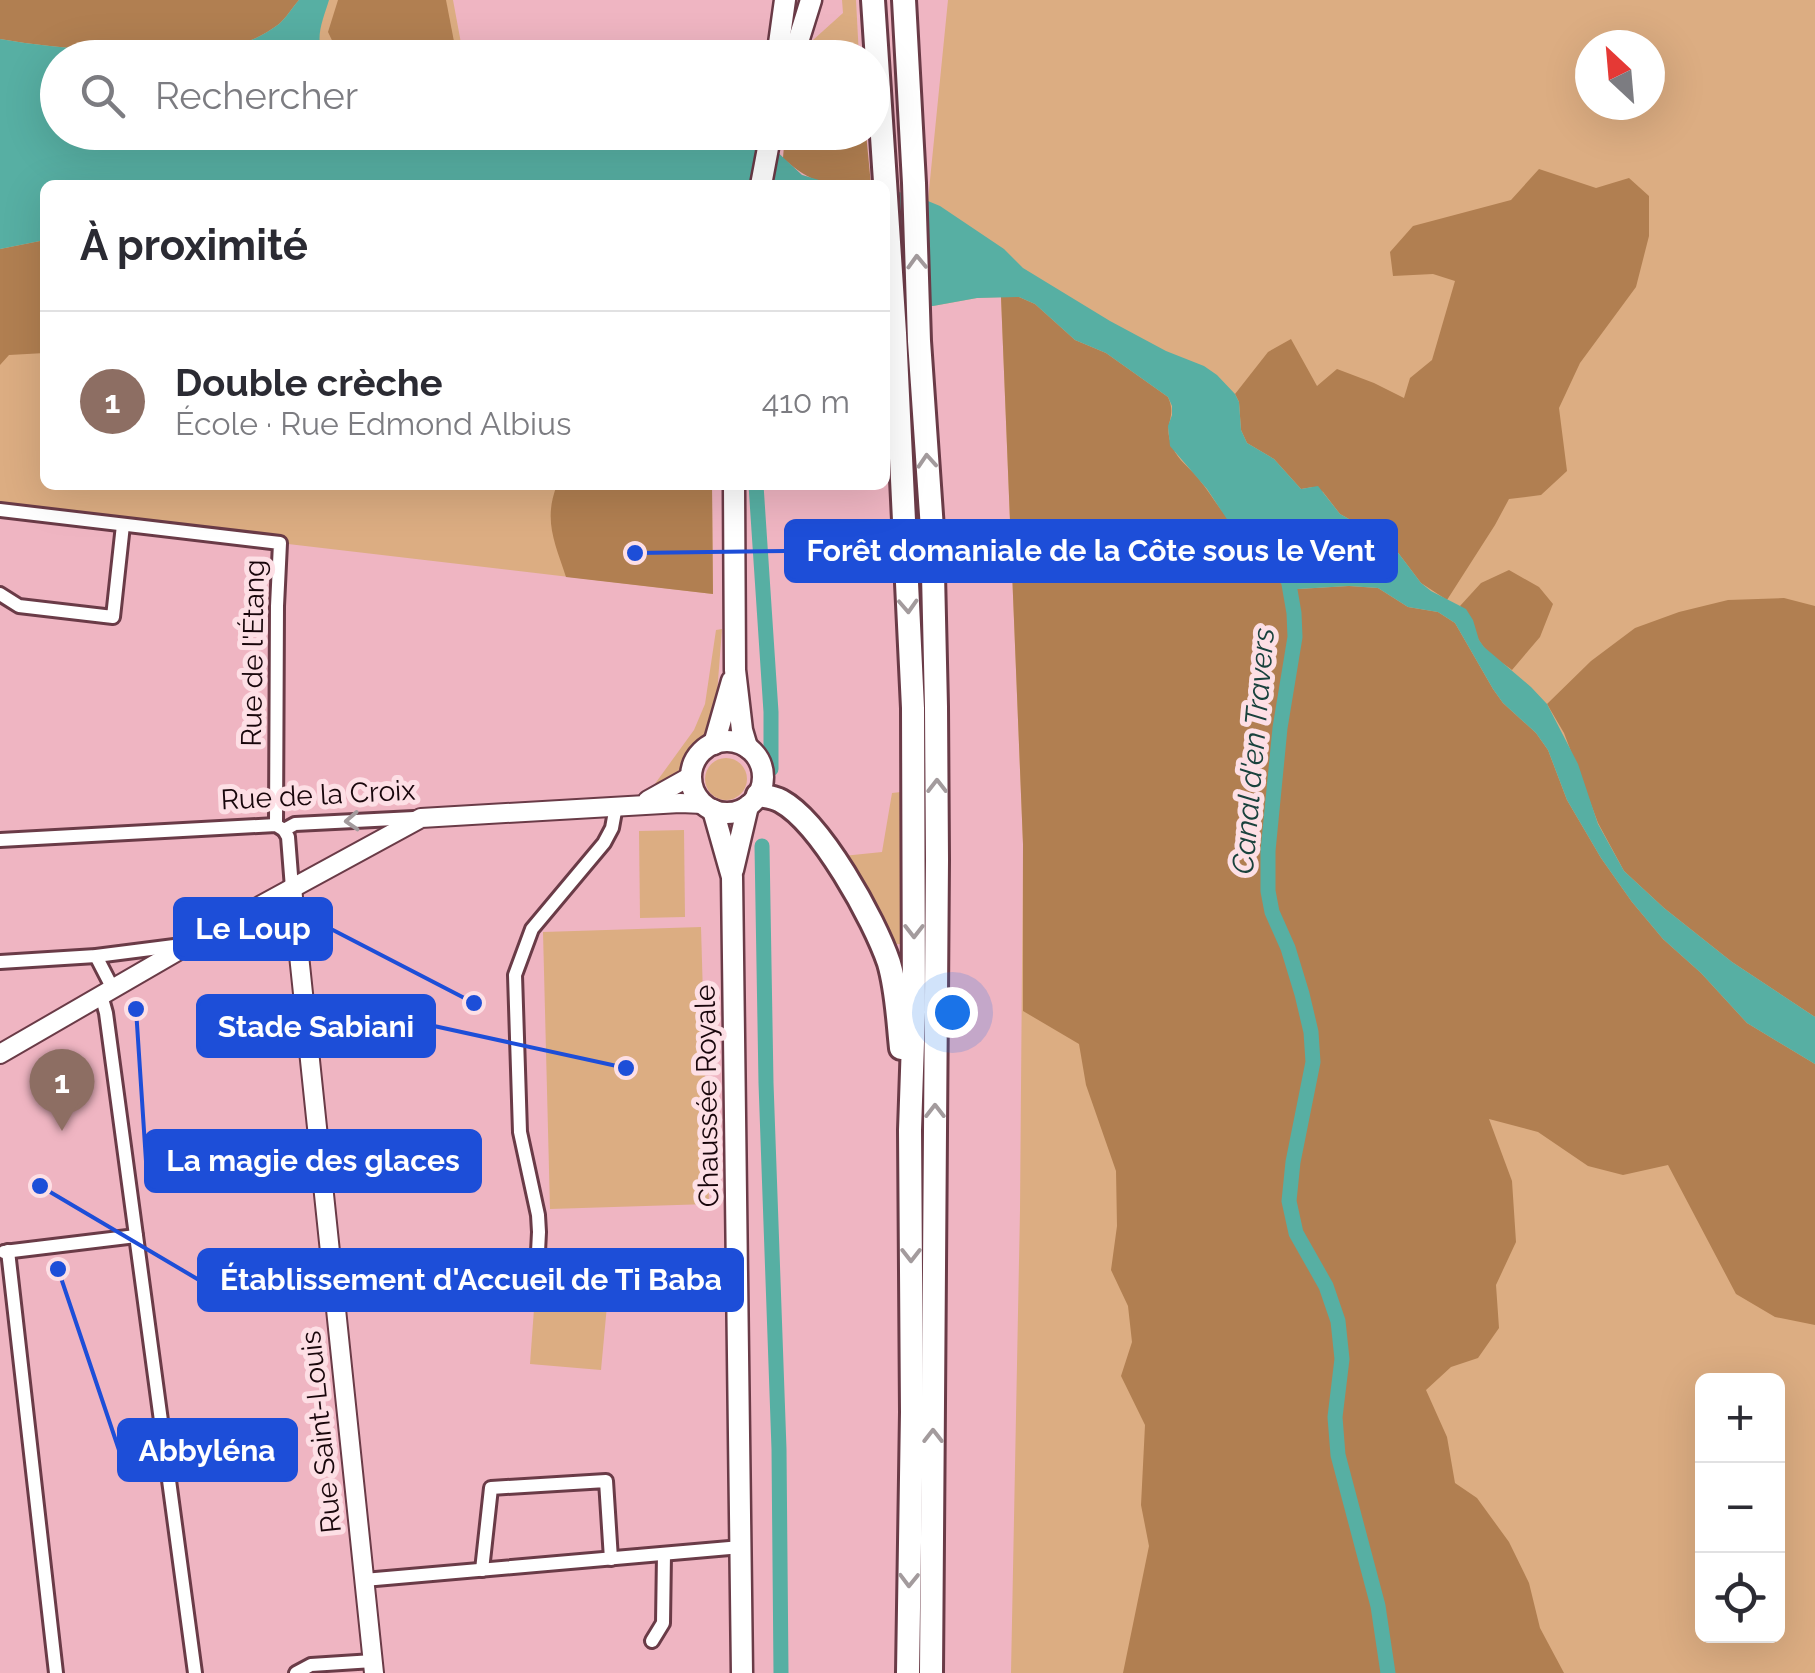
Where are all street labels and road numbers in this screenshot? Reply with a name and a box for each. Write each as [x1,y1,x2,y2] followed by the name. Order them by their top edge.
[235,559,271,747] street label: Rue de l'Étang
[220,773,416,817] street label: Rue de la Croix
[689,984,725,1208] street label: Chaussée Royale
[294,1329,348,1535] street label: Rue Saint-Louis

